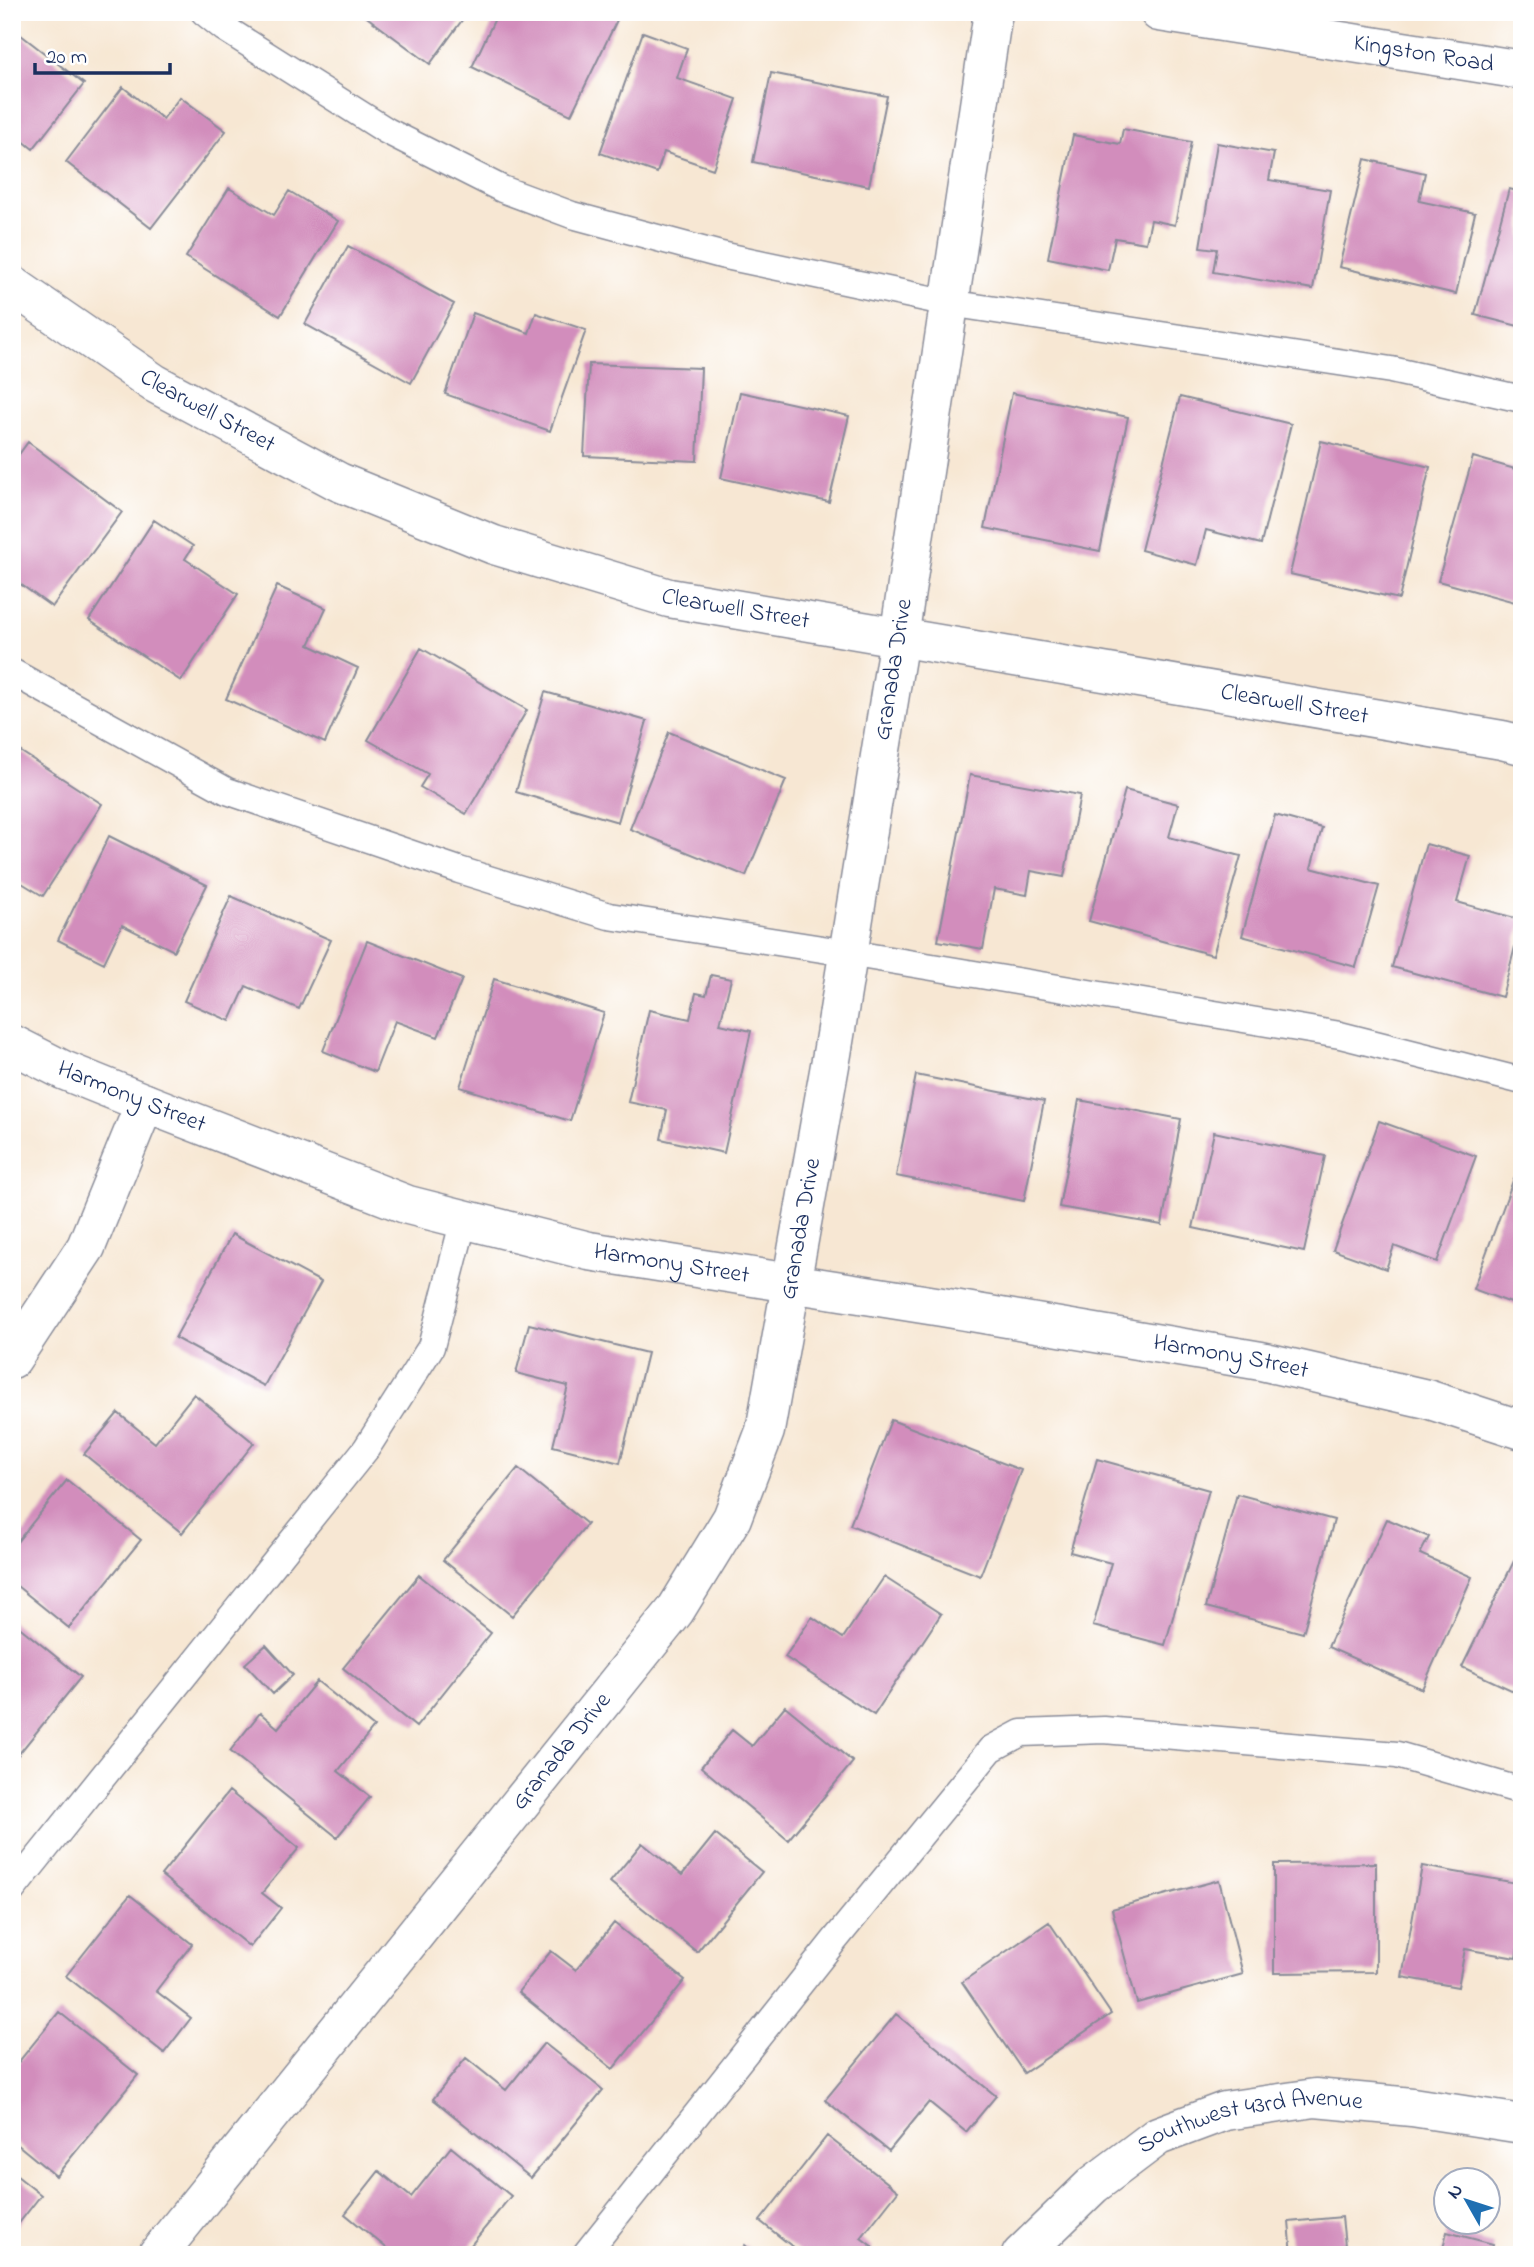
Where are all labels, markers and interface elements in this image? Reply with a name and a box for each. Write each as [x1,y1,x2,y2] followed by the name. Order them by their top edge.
[1351,26,1497,83] street label: Kingston Road
[35,32,170,76] scale bar
[46,43,87,73] text: 20 m
[132,360,282,462] street label: Clearwell Street
[657,579,812,639] street label: Clearwell Street
[865,596,922,743] street label: Granada Drive
[1218,675,1371,734] street label: Clearwell Street
[52,1052,211,1142] street label: Harmony Street
[771,1155,831,1302] street label: Granada Drive
[591,1234,752,1294] street label: Harmony Street
[1151,1326,1312,1389] street label: Harmony Street
[503,1685,620,1818] street label: Granada Drive
[1130,2081,1365,2163] street label: Southwest 43rd Avenue
[1432,2166,1502,2236] north arrow
[1441,2178,1470,2205] text: N

